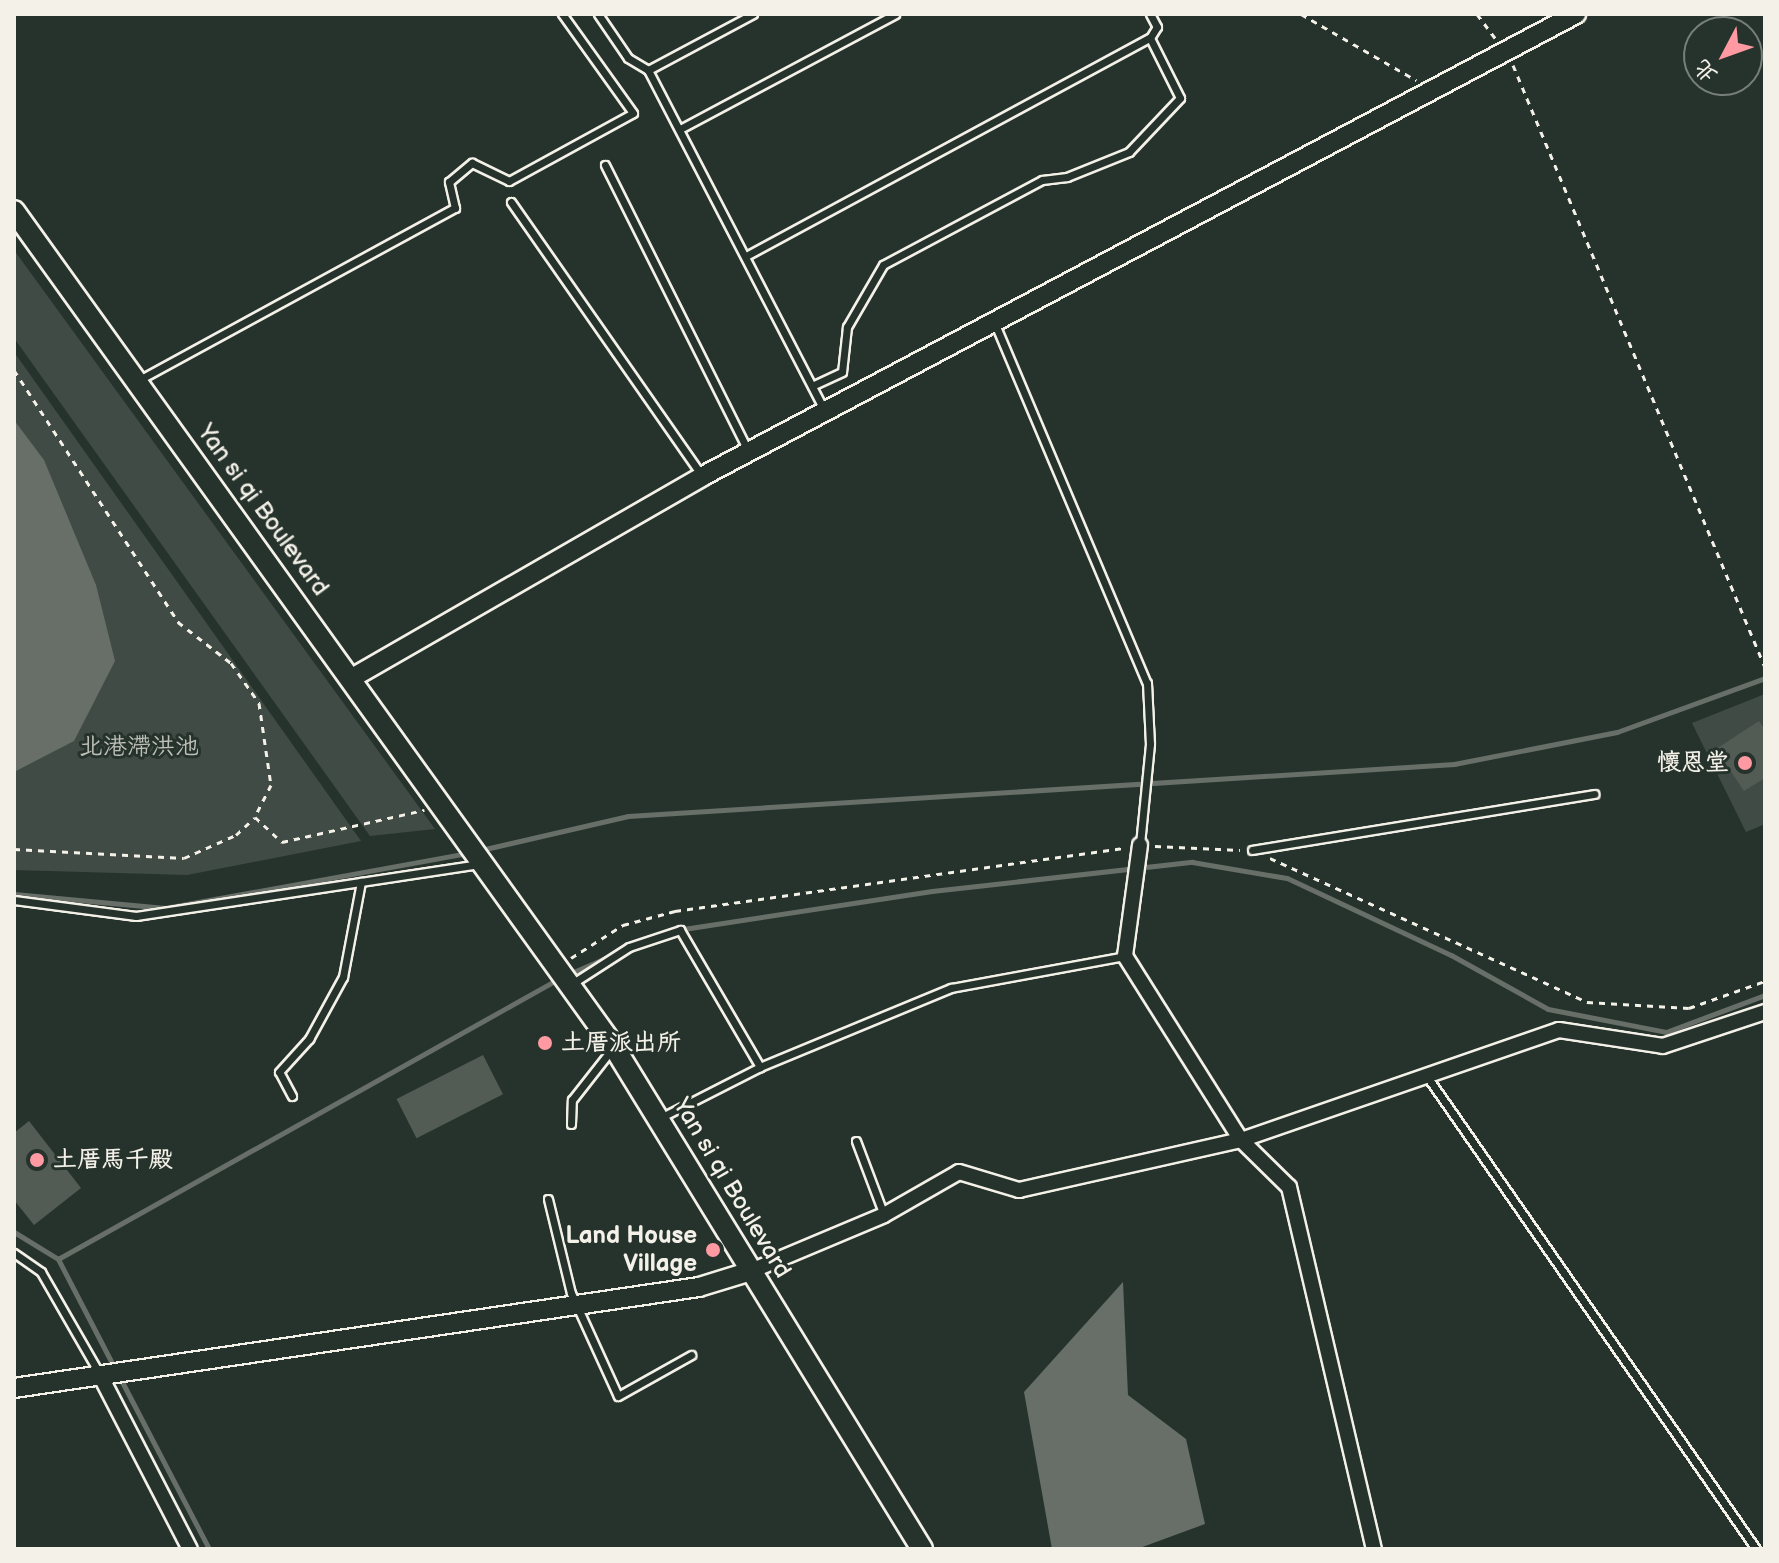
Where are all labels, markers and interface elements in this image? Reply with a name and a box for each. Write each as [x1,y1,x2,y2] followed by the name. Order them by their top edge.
[1683,16,1763,96] north arrow
[1689,54,1723,88] text: 北
[191,419,335,601] street label: Yan si qi Boulevard
[79,733,199,761] park label: 北港滯洪池
[1657,749,1729,777] place label: 懷恩堂
[1736,754,1754,772] marker: 懷恩堂
[561,1029,681,1057] place label: 土厝派出所
[536,1034,554,1052] marker: 土厝派出所
[667,1093,797,1283] street label: Yan si qi Boulevard
[53,1146,173,1174] place label: 土厝馬千殿
[28,1151,46,1169] marker: 土厝馬千殿
[565,1222,697,1278] place label: Land House Village
[704,1241,722,1259] marker: Land House Village

